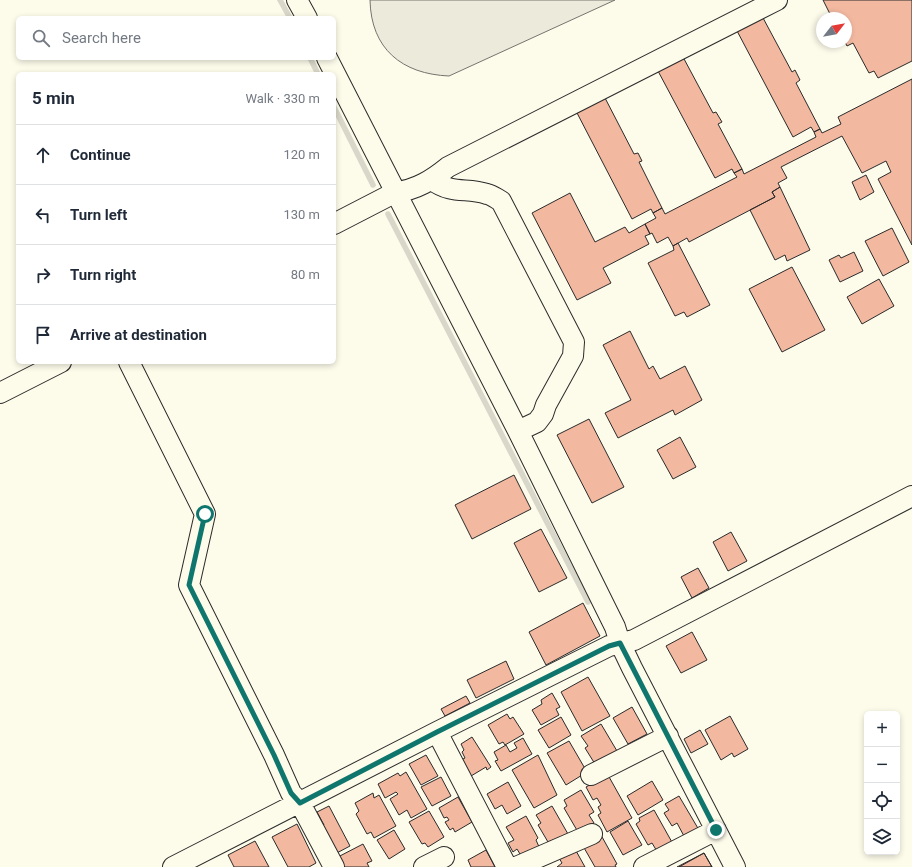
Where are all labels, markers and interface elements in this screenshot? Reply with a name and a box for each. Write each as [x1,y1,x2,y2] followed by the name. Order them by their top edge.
[816,12,852,48] north arrow
[16,16,336,60] search box
[30,27,52,49] icon: search
[62,29,141,47] text: Search here
[32,88,75,108] text: 5 min
[245,91,320,106] text: Walk · 330 m
[32,144,54,166] icon: ahead
[70,146,131,164] text: Continue
[283,147,320,162] text: 120 m
[32,204,54,226] icon: left
[70,206,127,224] text: Turn left
[283,207,320,222] text: 130 m
[32,264,54,286] icon: right
[70,266,136,284] text: Turn right
[291,267,320,282] text: 80 m
[32,324,54,346] icon: arrive
[70,326,207,344] text: Arrive at destination
[196,505,214,523] route start
[864,711,900,855] map controls
[864,711,900,747] button: +
[864,747,900,783] button: −
[864,783,900,819] button: locate
[864,819,900,855] button: layers
[707,821,725,839] route end

